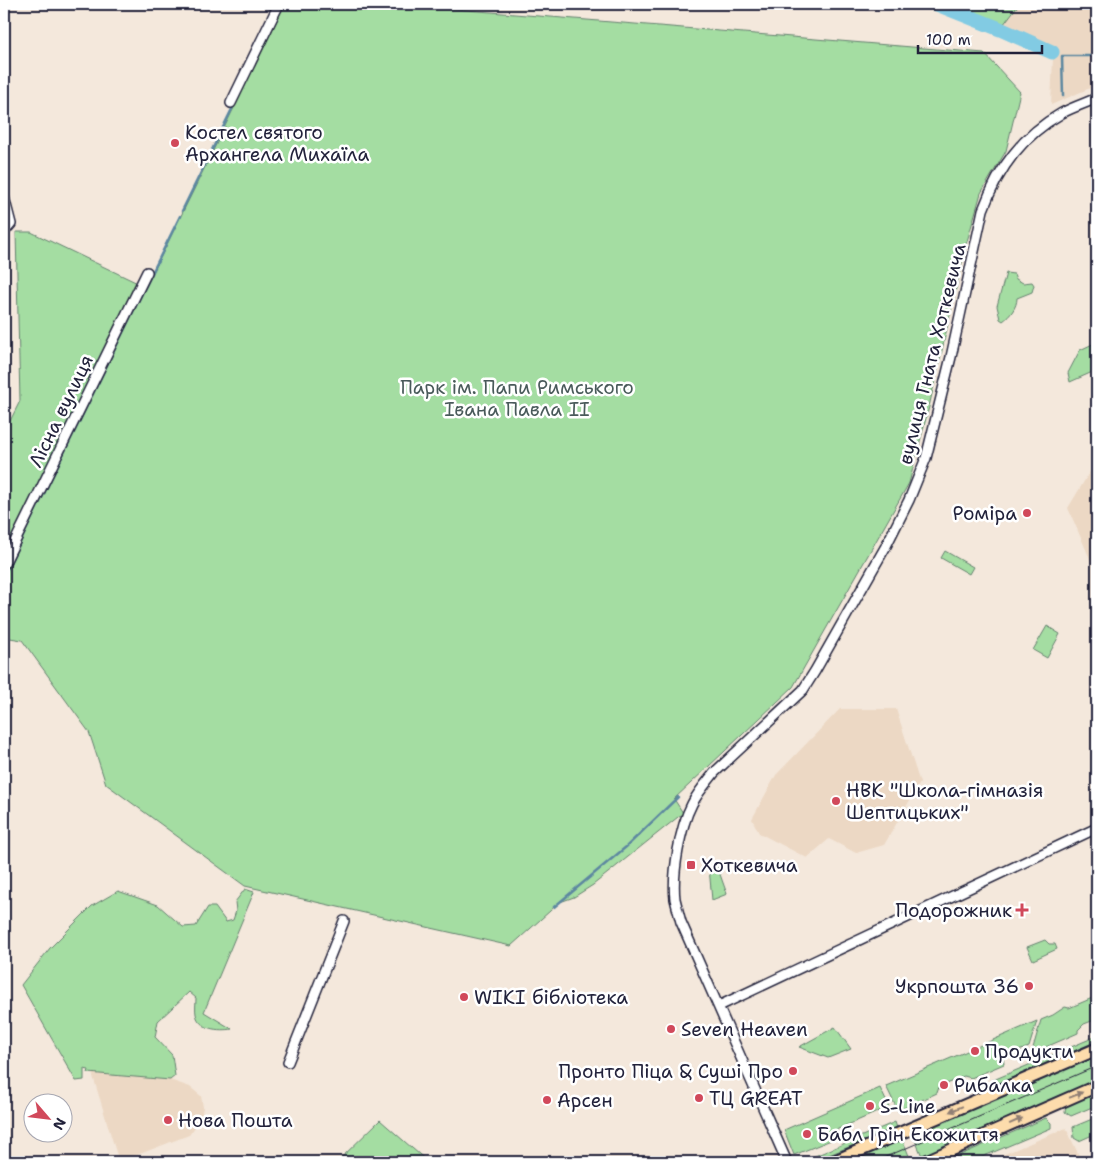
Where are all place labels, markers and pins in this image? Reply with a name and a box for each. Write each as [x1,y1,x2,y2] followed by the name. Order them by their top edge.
[185,120,369,167] place label: Костел святого Архангела Михаїла
[169,137,181,149] marker: Костел святого Архангела Михаїла
[953,501,1017,526] place label: Роміра
[1021,507,1033,519] marker: Роміра
[846,778,1043,825] place label: НВК "Школа-гімназія Шептицьких"
[830,795,842,807] marker: НВК "Школа-гімназія Шептицьких"
[701,853,798,878] place label: Хоткевича
[685,859,697,871] marker: Хоткевича
[896,898,1012,923] place label: Подорожник
[1016,904,1028,916] marker: Подорожник
[895,974,1019,999] place label: Укрпошта 36
[1023,980,1035,992] marker: Укрпошта 36
[474,985,628,1010] place label: WIKI бібліотека
[458,991,470,1003] marker: WIKI бібліотека
[681,1017,808,1042] place label: Seven Heaven
[665,1023,677,1035] marker: Seven Heaven
[985,1039,1074,1064] place label: Продукти
[969,1045,981,1057] marker: Продукти
[559,1059,783,1084] place label: Пронто Піца & Суші Про
[787,1065,799,1077] marker: Пронто Піца & Суші Про
[954,1073,1033,1098] place label: Рибалка
[938,1079,950,1091] marker: Рибалка
[709,1086,803,1111] place label: ТЦ GREAT
[557,1088,613,1113] place label: Арсен
[693,1092,705,1104] marker: ТЦ GREAT
[541,1094,553,1106] marker: Арсен
[880,1094,935,1119] place label: S-Line
[864,1100,876,1112] marker: S-Line
[178,1108,293,1133] place label: Нова Пошта
[162,1114,174,1126] marker: Нова Пошта
[817,1122,999,1147] place label: Бабл Грін Eкожиття
[801,1128,813,1140] marker: Бабл Грін Eкожиття

